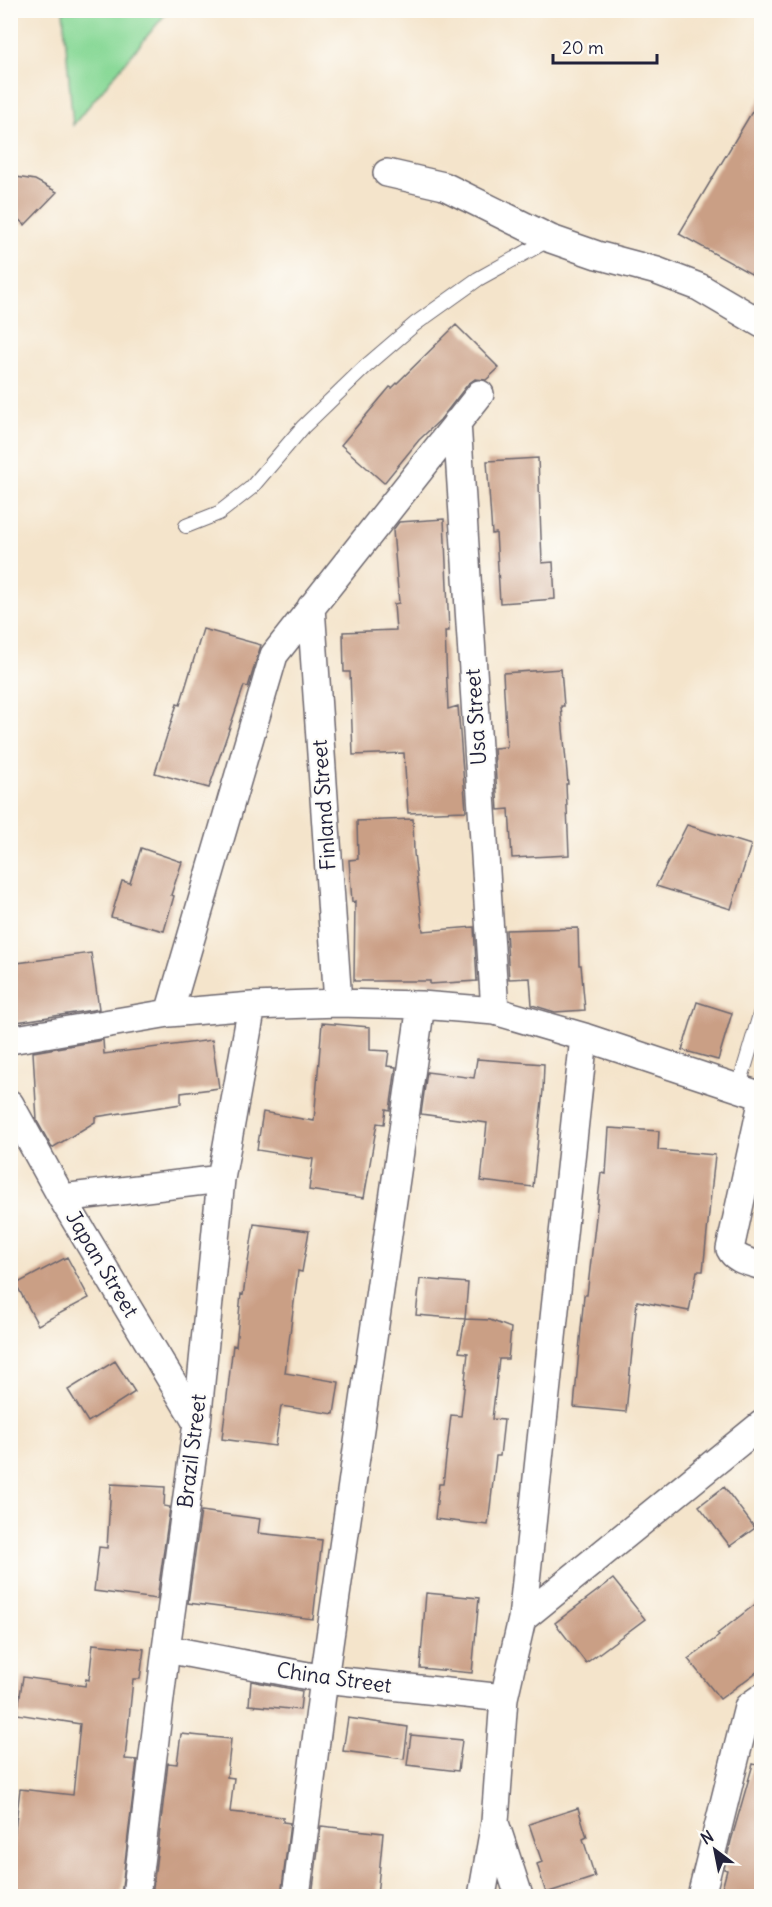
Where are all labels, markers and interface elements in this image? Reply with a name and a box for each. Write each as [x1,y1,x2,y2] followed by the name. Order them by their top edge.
[553,27,656,65] scale bar
[562,36,604,59] text: 20 m
[459,668,492,766] street label: Usa Street
[305,739,342,871] street label: Finland Street
[60,1205,145,1322] street label: Japan Street
[171,1392,212,1509] street label: Brazil Street
[275,1656,393,1699] street label: China Street
[685,1820,745,1880] north arrow
[697,1826,717,1849] text: N

